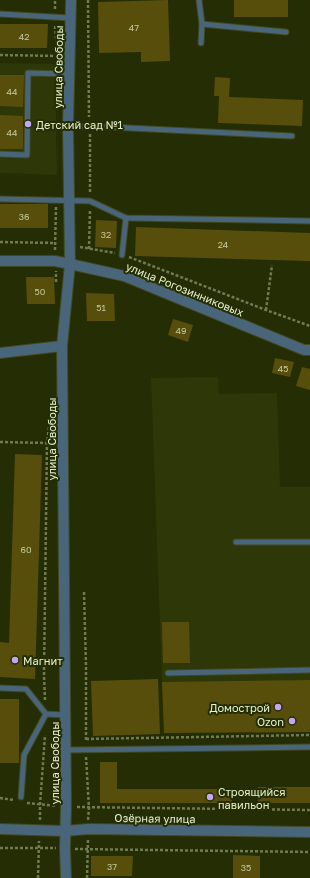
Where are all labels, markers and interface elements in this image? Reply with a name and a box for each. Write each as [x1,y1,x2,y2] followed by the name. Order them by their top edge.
[129,22,139,33] house number: 47
[51,25,65,109] street label: улица Свободы
[19,31,29,42] house number: 42
[7,86,18,97] house number: 44
[36,118,123,131] place label: Детский сад №1
[23,119,33,129] marker: Детский сад №1
[7,127,18,138] house number: 44
[19,211,29,222] house number: 36
[101,229,111,240] house number: 32
[218,239,229,250] house number: 24
[124,259,246,319] street label: улица Рогозинниковых
[35,286,46,297] house number: 50
[96,302,106,313] house number: 51
[176,325,186,336] house number: 49
[278,363,288,374] house number: 45
[45,398,58,481] street label: улица Свободы
[20,544,32,555] house number: 60
[23,654,63,667] place label: Магнит
[10,655,20,665] marker: Магнит
[210,701,270,714] place label: Домострой
[273,702,283,712] marker: Домострой
[257,715,284,728] place label: Ozon
[287,716,297,726] marker: Ozon
[48,722,61,805] street label: улица Свободы
[218,785,285,811] place label: Строящийся павильон
[205,792,215,802] marker: Строящийся павильон
[114,811,196,825] street label: Озёрная улица
[107,861,117,872] house number: 37
[241,862,251,873] house number: 35

